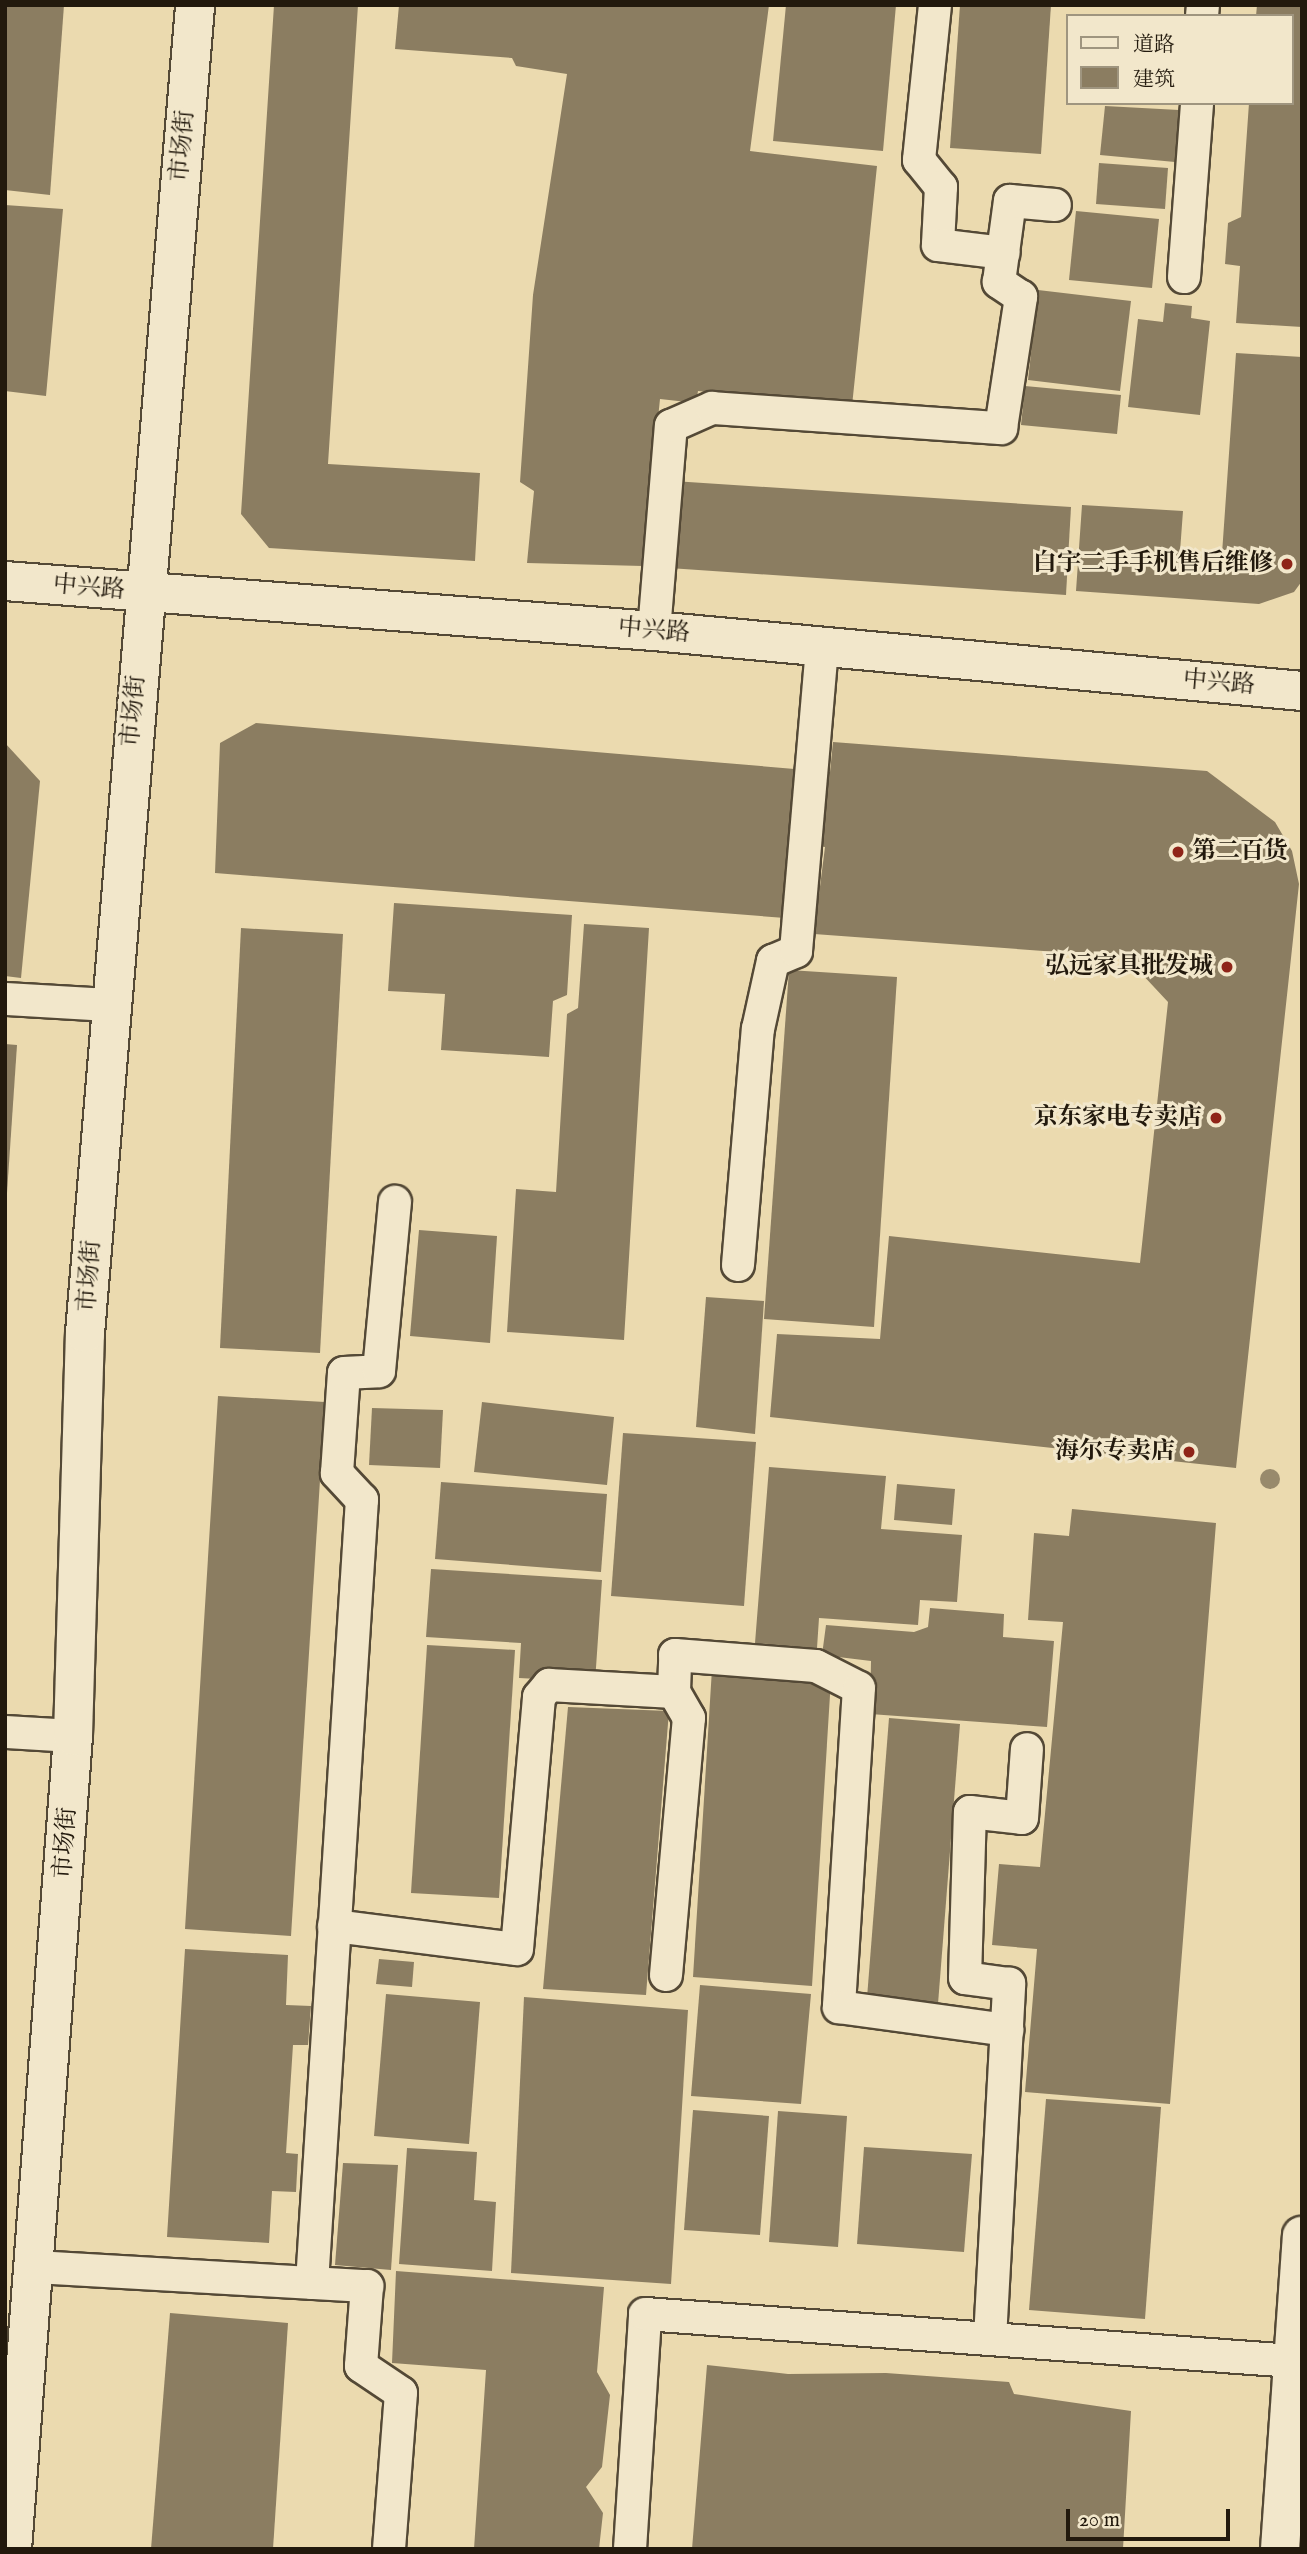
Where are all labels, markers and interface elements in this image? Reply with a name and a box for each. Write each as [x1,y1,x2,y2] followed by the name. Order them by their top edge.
[1066,14,1293,105] legend
[1133,32,1175,59] text: 道路
[1133,67,1175,94] text: 建筑
[166,109,200,183] street label: 市场街
[1033,550,1273,578] place label: 白宇二手手机售后维修
[1279,556,1295,572] marker: 白宇二手手机售后维修
[52,571,126,605] street label: 中兴路
[617,614,691,648] street label: 中兴路
[1182,666,1256,700] street label: 中兴路
[117,674,151,748] street label: 市场街
[1192,838,1288,866] place label: 第二百货
[1170,844,1186,860] marker: 第二百货
[1045,953,1213,981] place label: 弘远家具批发城
[1219,959,1235,975] marker: 弘远家具批发城
[1034,1104,1202,1132] place label: 京东家电专卖店
[1208,1110,1224,1126] marker: 京东家电专卖店
[73,1239,107,1313] street label: 市场街
[1055,1438,1175,1466] place label: 海尔专卖店
[1181,1444,1197,1460] marker: 海尔专卖店
[49,1806,83,1880] street label: 市场街
[1069,2494,1234,2538] scale bar
[1079,2507,1120,2534] text: 20 m

